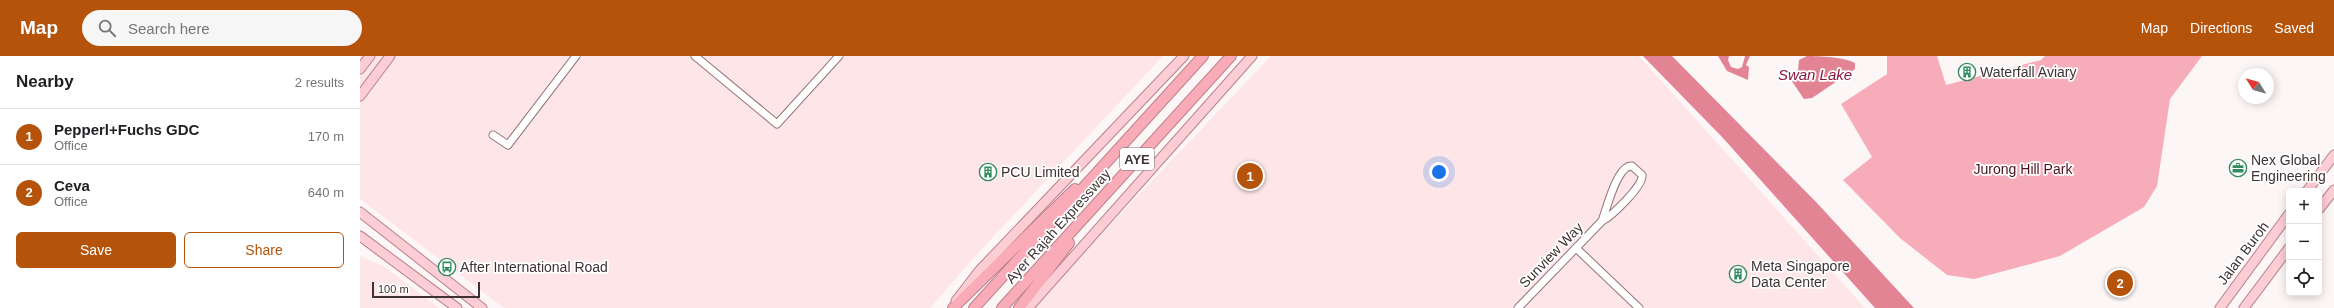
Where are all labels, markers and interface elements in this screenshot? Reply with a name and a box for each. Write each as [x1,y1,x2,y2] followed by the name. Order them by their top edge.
[82,10,362,46] search box
[20,17,58,38] text: Map
[96,17,118,39] icon: search
[128,20,210,37] text: Search here
[2141,20,2168,36] text: Map
[2190,20,2252,36] text: Directions
[2274,20,2314,36] text: Saved
[1957,62,1977,82] building icon: Waterfall Aviary
[1980,64,2076,80] place label: Waterfall Aviary
[1778,66,1852,83] water label: Swan Lake
[2238,68,2274,104] north arrow
[16,72,74,91] text: Nearby
[295,75,344,90] text: 2 results
[54,121,199,138] text: Pepperl+Fuchs GDC
[25,129,33,144] text: 1
[308,129,344,144] text: 170 m
[54,138,88,153] text: Office
[1120,148,1154,170] road number: AYE
[2251,152,2326,184] place label: Nex Global Engineering
[2228,158,2248,178] office icon: Nex Global Engineering
[1237,161,1263,191] pin: 1
[1974,161,2073,177] park label: Jurong Hill Park
[978,162,998,182] building icon: PCU Limited
[1429,162,1449,182] your location
[1001,164,1080,180] place label: PCU Limited
[1002,166,1114,286] street label: Ayer Rajah Expressway
[54,177,90,194] text: Ceva
[25,185,33,200] text: 2
[308,185,344,200] text: 640 m
[2286,188,2322,296] map controls
[2286,188,2322,224] button: +
[54,194,88,209] text: Office
[2214,218,2272,288] street label: Jalan Buroh
[1516,219,1586,291] street label: Sunview Way
[2286,224,2322,260] button: −
[16,232,176,268] button: Save
[184,232,344,268] button: Share
[437,257,457,277] bus stop icon: After International Road
[1751,258,1850,290] place label: Meta Singapore Data Center
[460,259,608,275] place label: After International Road
[2286,260,2322,296] button: locate
[1728,264,1748,284] building icon: Meta Singapore Data Center
[2107,268,2133,298] pin: 2
[372,280,480,299] scale bar
[378,283,409,295] text: 100 m

